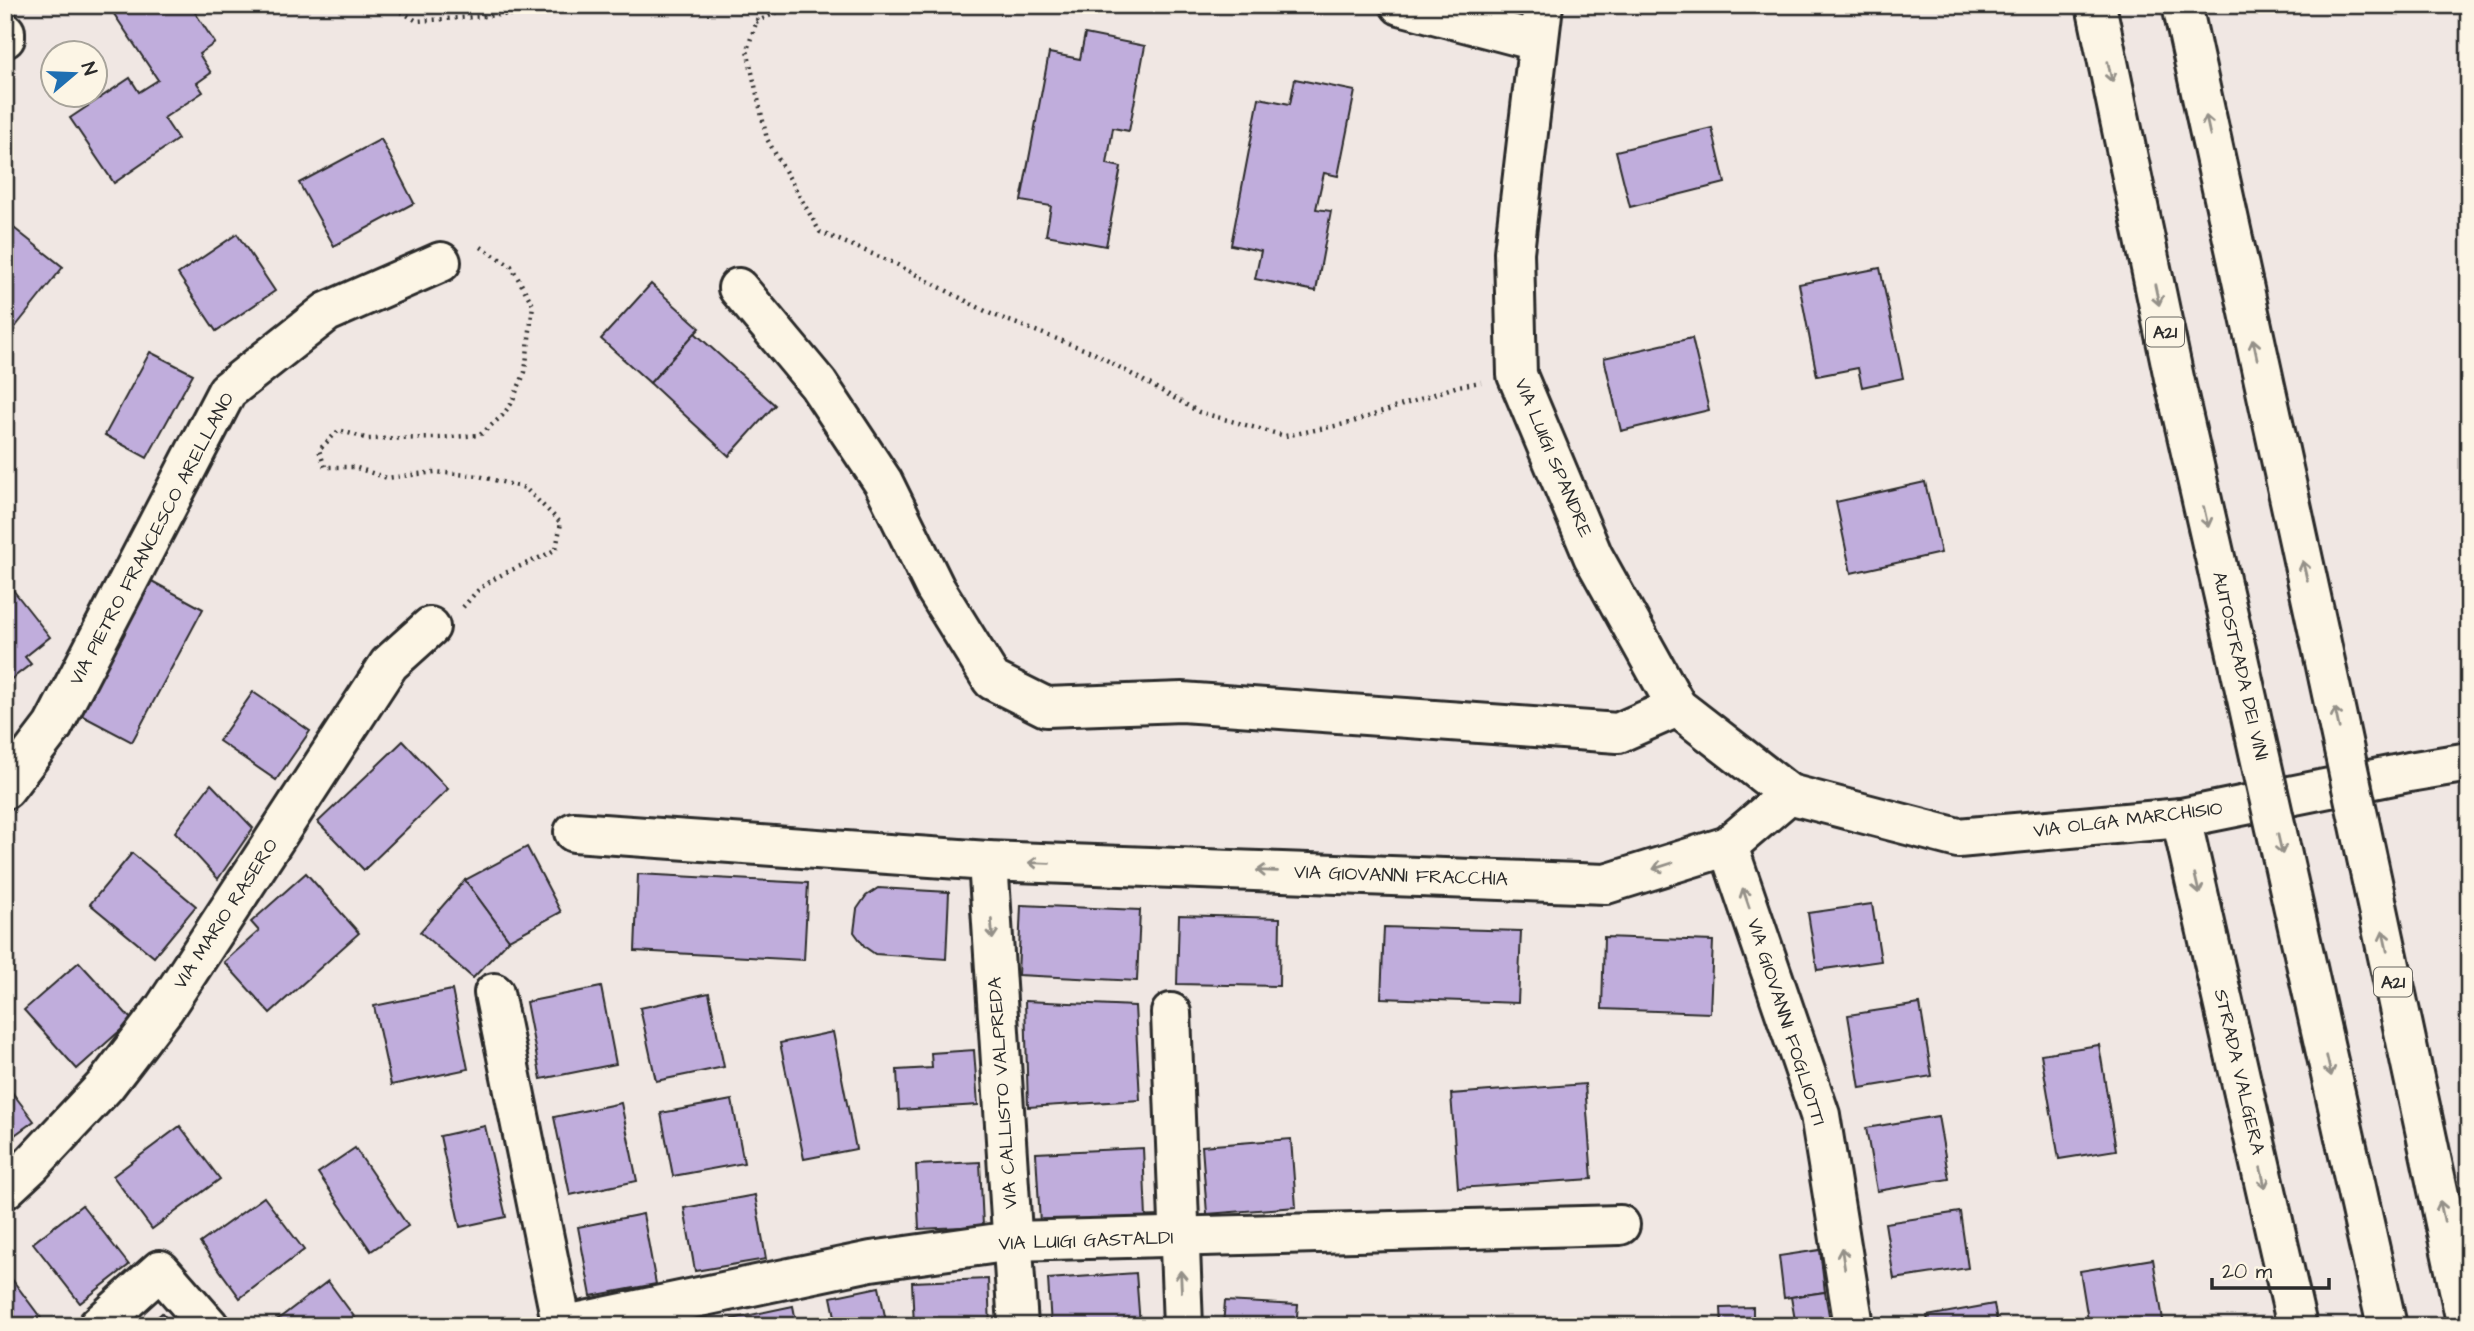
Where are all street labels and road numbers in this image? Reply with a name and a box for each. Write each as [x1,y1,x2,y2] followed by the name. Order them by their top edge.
[2146,318,2184,346] road number: A21
[1507,374,1599,542] street label: VIA LUIGI SPANDRE
[63,388,241,690] street label: VIA PIETRO FRANCESCO ARELLANO
[2205,569,2275,763] street label: AUTOSTRADA DEI VINI
[2032,795,2224,845] street label: VIA OLGA MARCHISIO
[167,833,285,995] street label: VIA MARIO RASERO
[1294,859,1508,893] street label: VIA GIOVANNI FRACCHIA
[1740,915,1832,1129] street label: VIA GIOVANNI FOGLIOTTI
[2374,967,2412,996] road number: A21
[981,976,1025,1210] street label: VIA CALLISTO VALPREDA
[2207,987,2271,1157] street label: STRADA VALGERA
[998,1224,1174,1258] street label: VIA LUIGI GASTALDI

